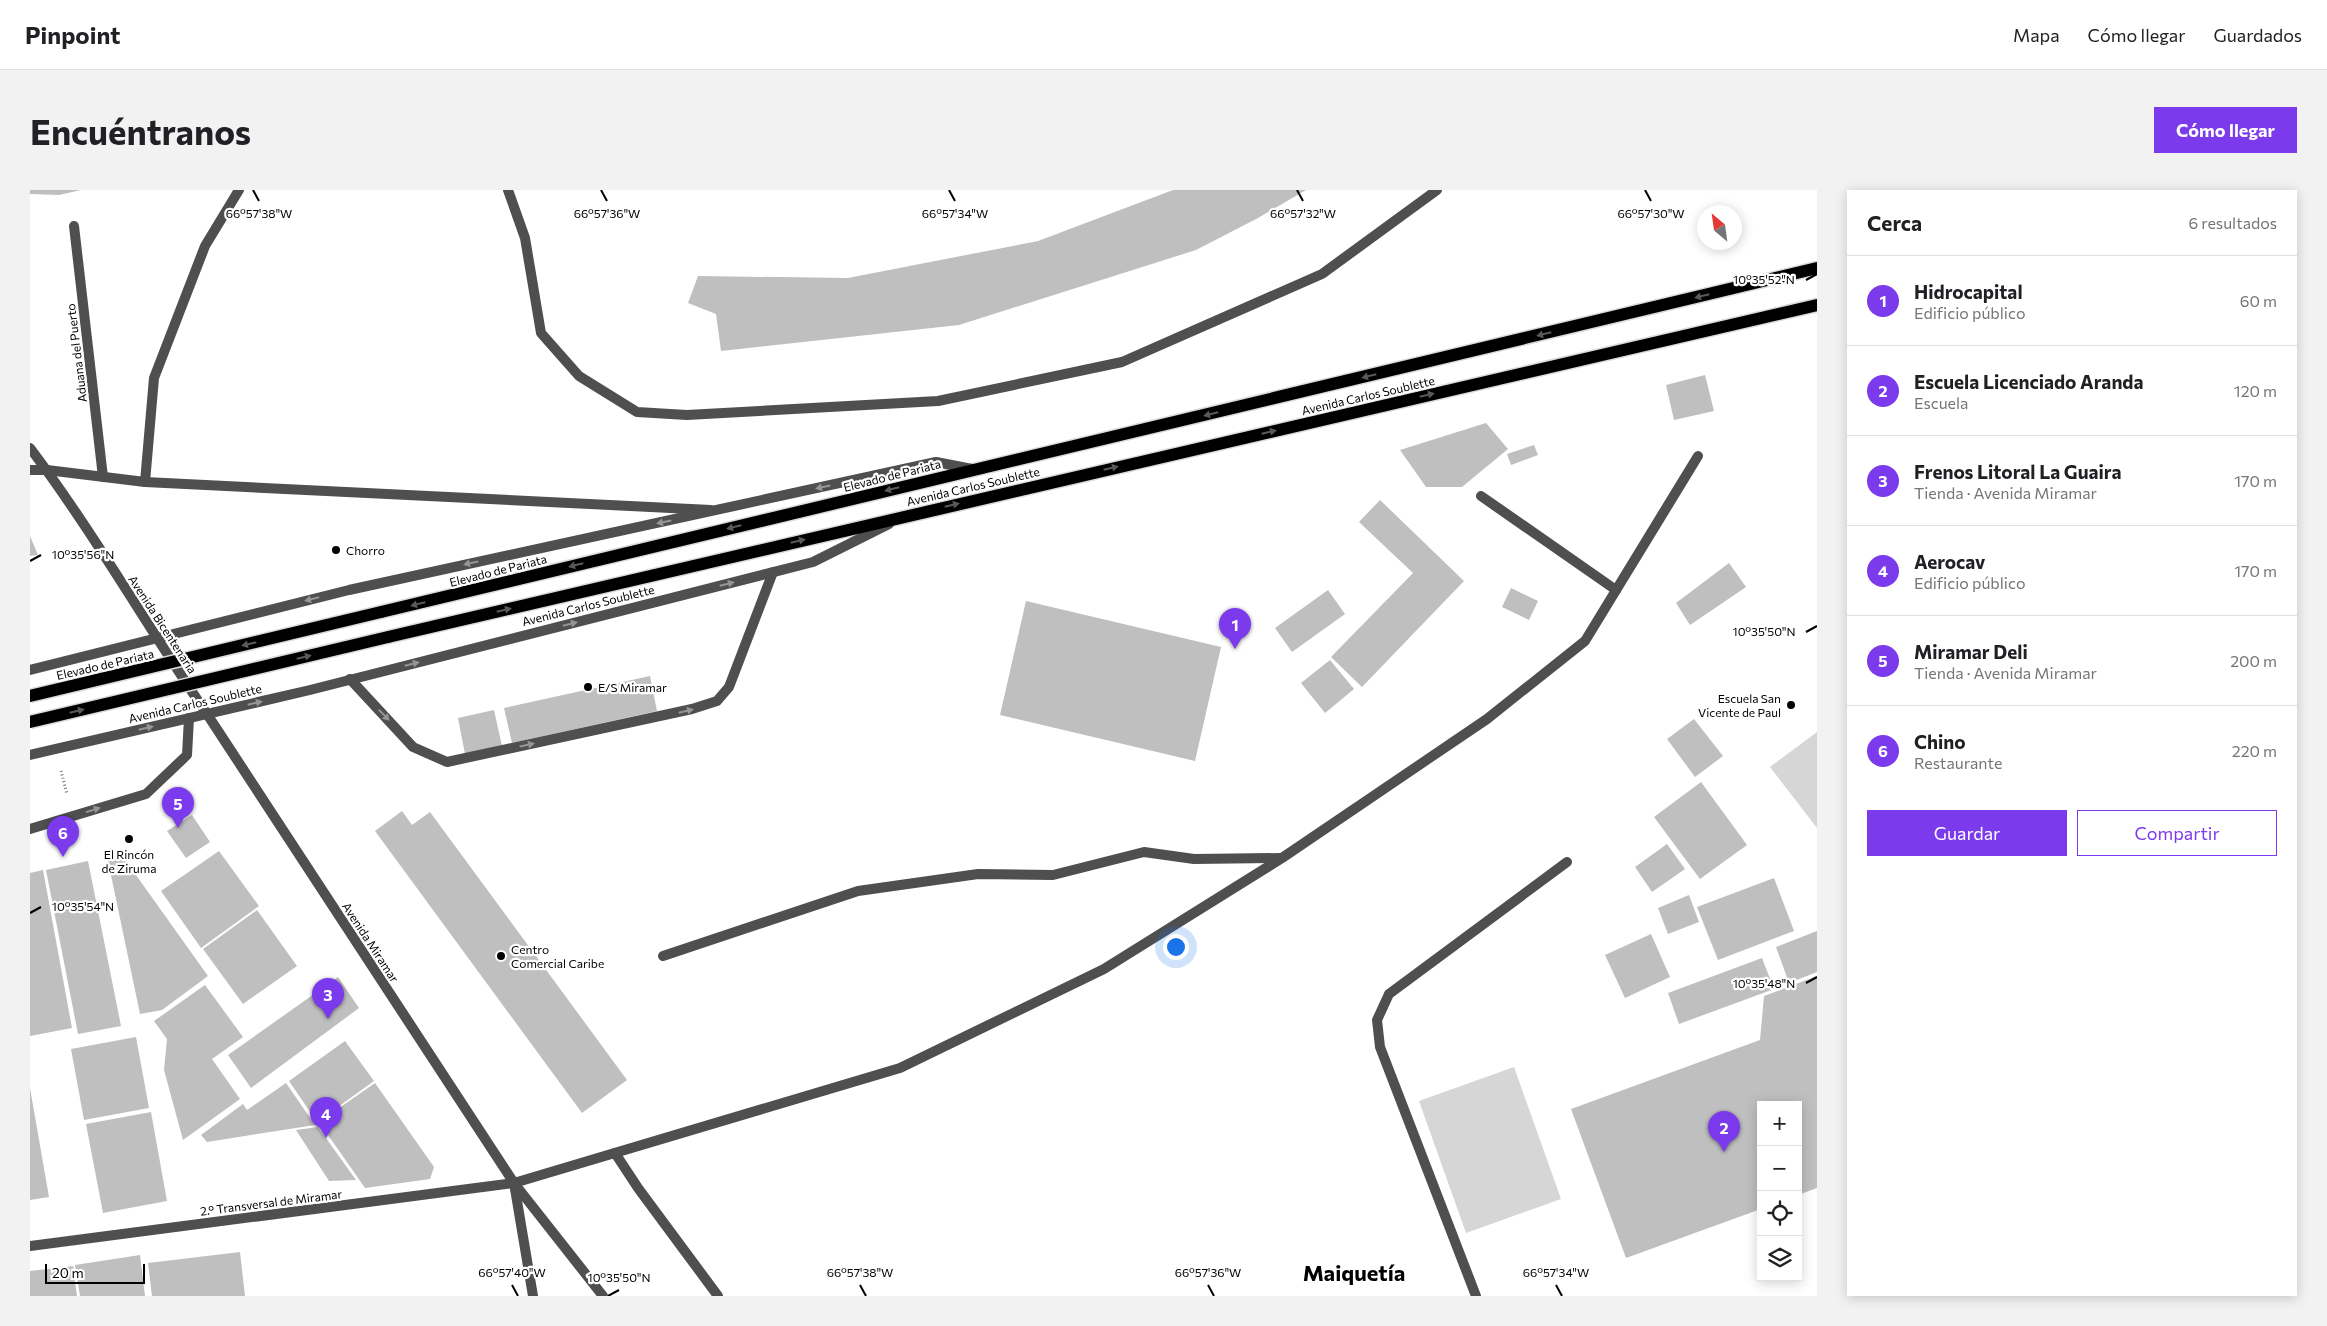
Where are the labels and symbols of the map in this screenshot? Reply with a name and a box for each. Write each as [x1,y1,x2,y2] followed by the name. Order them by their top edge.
[1697,205,1742,250] north arrow
[226,206,292,220] text: 66°57'38"W
[574,206,640,220] text: 66°57'36"W
[922,206,988,220] text: 66°57'34"W
[1270,206,1336,220] text: 66°57'32"W
[1617,206,1685,220] text: 66°57'30"W
[1733,272,1795,286] text: 10°35'52"N
[1694,292,1709,300] one-way arrow
[63,303,89,403] street label: Aduana del Puerto
[1536,330,1551,338] one-way arrow
[1361,372,1376,380] one-way arrow
[1300,373,1436,417] street label: Avenida Carlos Soublette
[1420,391,1435,399] one-way arrow
[1203,410,1218,418] one-way arrow
[1262,428,1277,436] one-way arrow
[842,456,942,494] street label: Elevado de Pariata
[905,464,1041,508] street label: Avenida Carlos Soublette
[1103,464,1119,472] one-way arrow
[815,483,830,491] one-way arrow
[884,485,899,493] one-way arrow
[945,501,960,509] one-way arrow
[656,518,671,526] one-way arrow
[726,523,741,531] one-way arrow
[791,537,806,545] one-way arrow
[346,543,385,557] place label: Chorro
[330,544,342,556] marker: Chorro
[52,547,114,561] text: 10°35'56"N
[448,551,548,589] street label: Elevado de Pariata
[462,560,478,568] one-way arrow
[568,562,583,570] one-way arrow
[126,572,200,676] street label: Avenida Bicentenaria
[720,580,735,588] one-way arrow
[520,582,656,628] street label: Avenida Carlos Soublette
[305,595,320,603] one-way arrow
[410,600,425,608] one-way arrow
[496,606,511,614] one-way arrow
[1219,608,1251,649] pin: 1
[562,619,577,627] one-way arrow
[1733,624,1795,638] text: 10°35'50"N
[241,640,256,648] one-way arrow
[55,646,155,682] street label: Elevado de Pariata
[296,653,311,661] one-way arrow
[405,659,420,667] one-way arrow
[598,680,667,694] place label: E/S Miramar
[127,681,263,725] street label: Avenida Carlos Soublette
[582,681,594,693] marker: E/S Miramar
[1698,691,1781,719] place label: Escuela San Vicente de Paul
[247,699,262,707] one-way arrow
[1785,699,1797,711] marker: Escuela San Vicente de Paul
[70,707,85,715] one-way arrow
[678,707,693,715] one-way arrow
[377,708,389,720] one-way arrow
[138,724,153,732] one-way arrow
[519,741,534,749] one-way arrow
[162,787,194,828] pin: 5
[86,806,101,814] one-way arrow
[47,816,79,857] pin: 6
[123,833,135,845] marker: El Rincón de Ziruma
[102,847,156,875] place label: El Rincón de Ziruma
[52,899,114,913] text: 10°35'54"N
[340,899,402,985] street label: Avenida Miramar
[1163,934,1189,960] your location
[511,942,604,970] place label: Centro Comercial Caribe
[495,950,507,962] marker: Centro Comercial Caribe
[1733,976,1795,990] text: 10°35'48"N
[312,978,344,1019] pin: 3
[310,1097,342,1138] pin: 4
[1708,1111,1740,1152] pin: 2
[199,1186,343,1218] street label: 2.° Transversal de Miramar
[1303,1259,1405,1286] district label: Maiquetía
[45,1261,145,1284] scale bar
[478,1265,546,1279] text: 66°57'40"W
[827,1265,893,1279] text: 66°57'38"W
[1175,1265,1241,1279] text: 66°57'36"W
[1523,1265,1589,1279] text: 66°57'34"W
[588,1270,650,1284] text: 10°35'50"N

